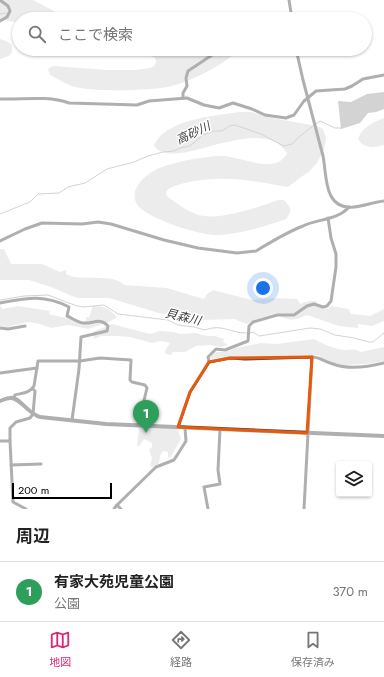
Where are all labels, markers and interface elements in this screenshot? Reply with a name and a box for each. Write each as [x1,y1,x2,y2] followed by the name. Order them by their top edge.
[12,12,372,56] search box
[26,23,48,45] icon: search
[58,24,133,46] text: ここで検索
[173,116,215,149] water label: 高砂川
[253,278,273,298] your location
[163,304,205,330] water label: 貝森川
[133,400,159,433] pin: 1
[336,461,372,497] map controls
[336,461,372,497] button: layers
[12,481,112,500] scale bar
[18,482,49,498] text: 200 m
[16,524,50,548] text: 周辺
[54,571,174,593] text: 有家大苑児童公園
[26,582,32,601] text: 1
[332,582,368,601] text: 370 m
[54,594,80,613] text: 公園
[49,629,71,670] tab: 地図
[170,629,192,670] tab: 経路
[291,629,335,670] tab: 保存済み

